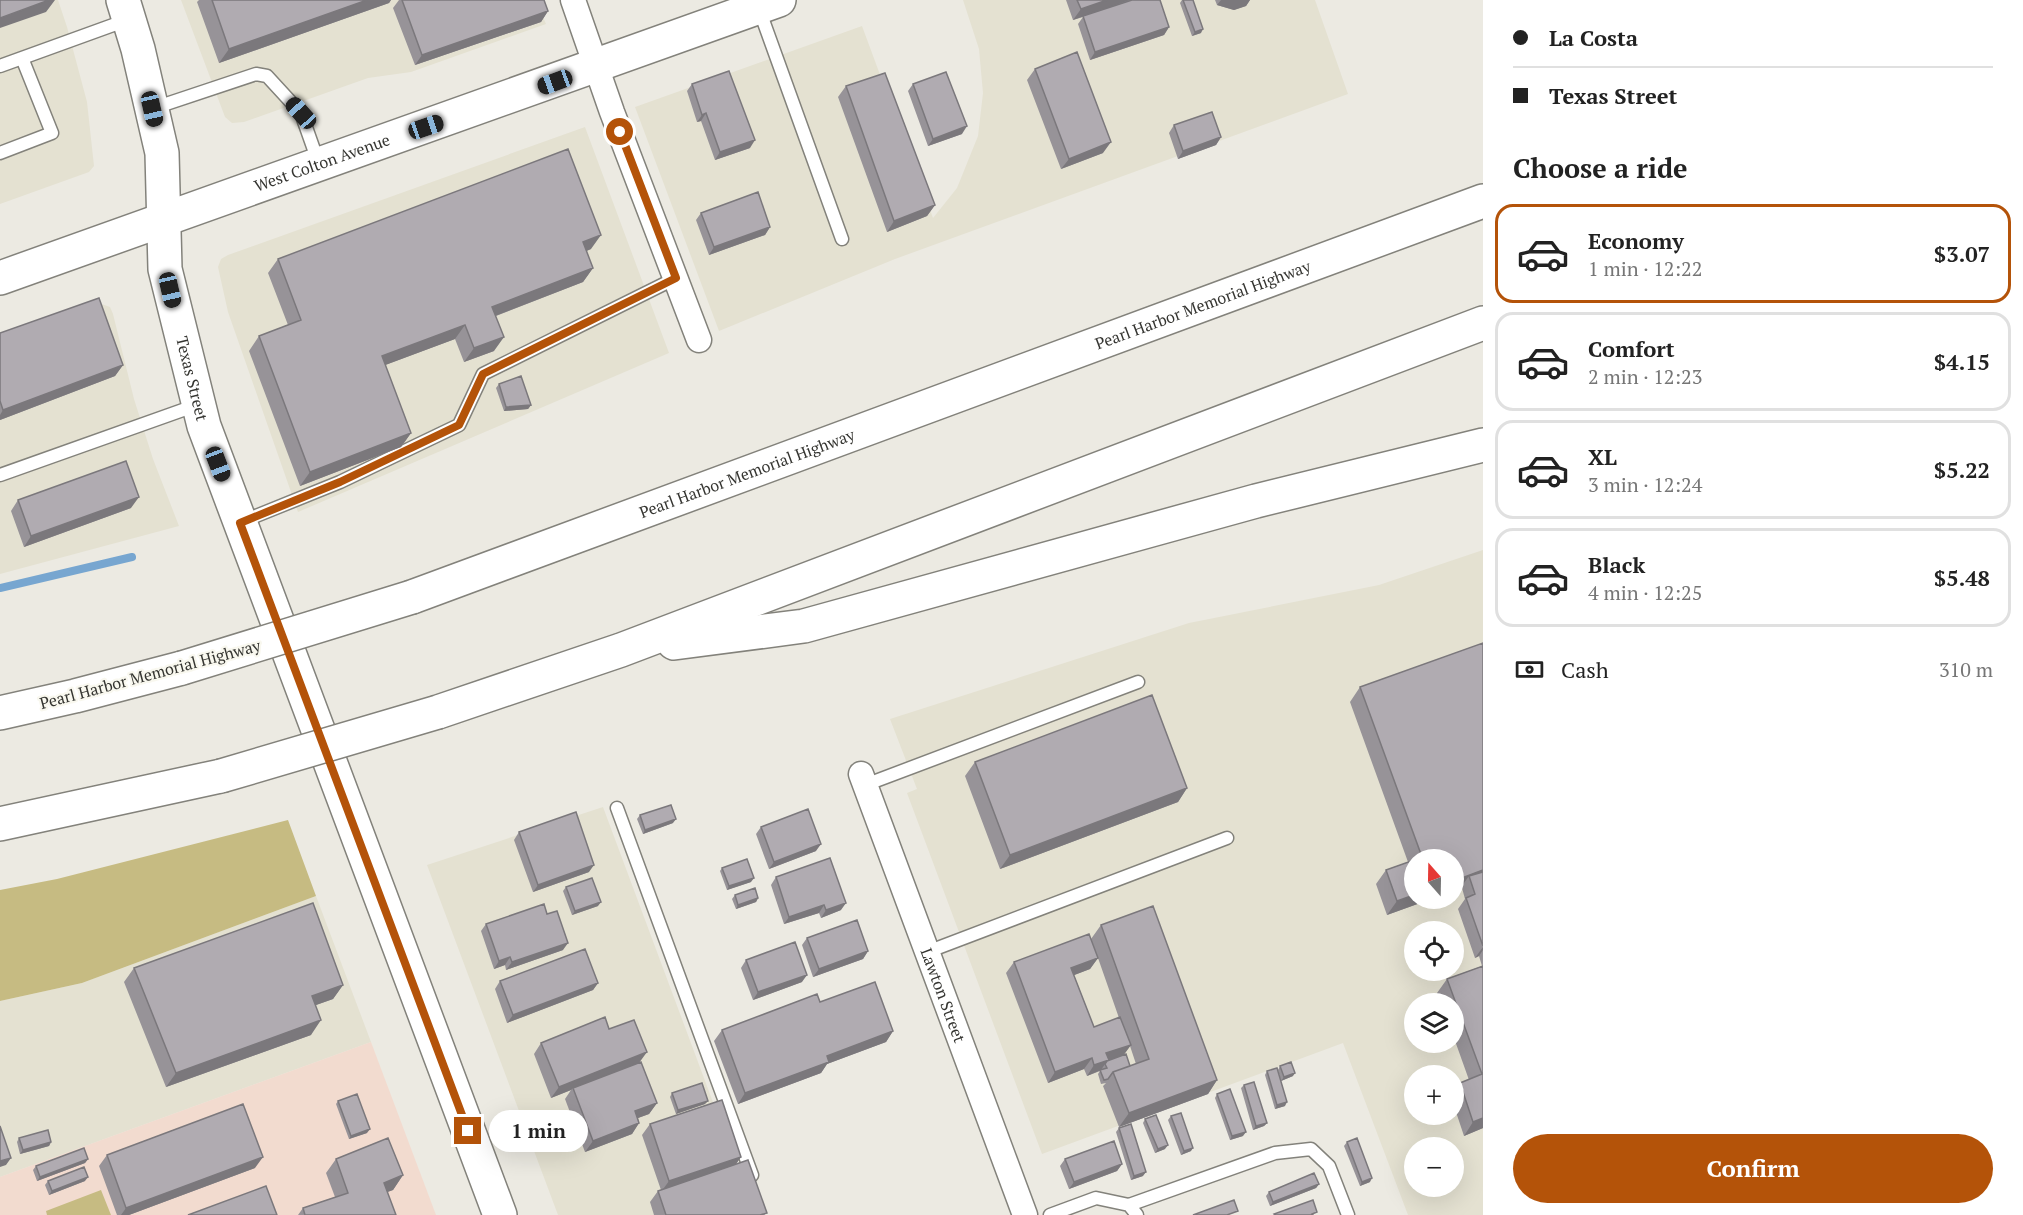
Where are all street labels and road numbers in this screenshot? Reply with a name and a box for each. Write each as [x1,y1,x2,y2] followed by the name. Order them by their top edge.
[251,128,393,197] street label: West Colton Avenue
[1092,254,1314,355] street label: Pearl Harbor Memorial Highway
[171,334,213,423] street label: Texas Street
[636,423,859,523] street label: Pearl Harbor Memorial Highway
[37,634,264,714] street label: Pearl Harbor Memorial Highway
[916,945,971,1046] street label: Lawton Street

